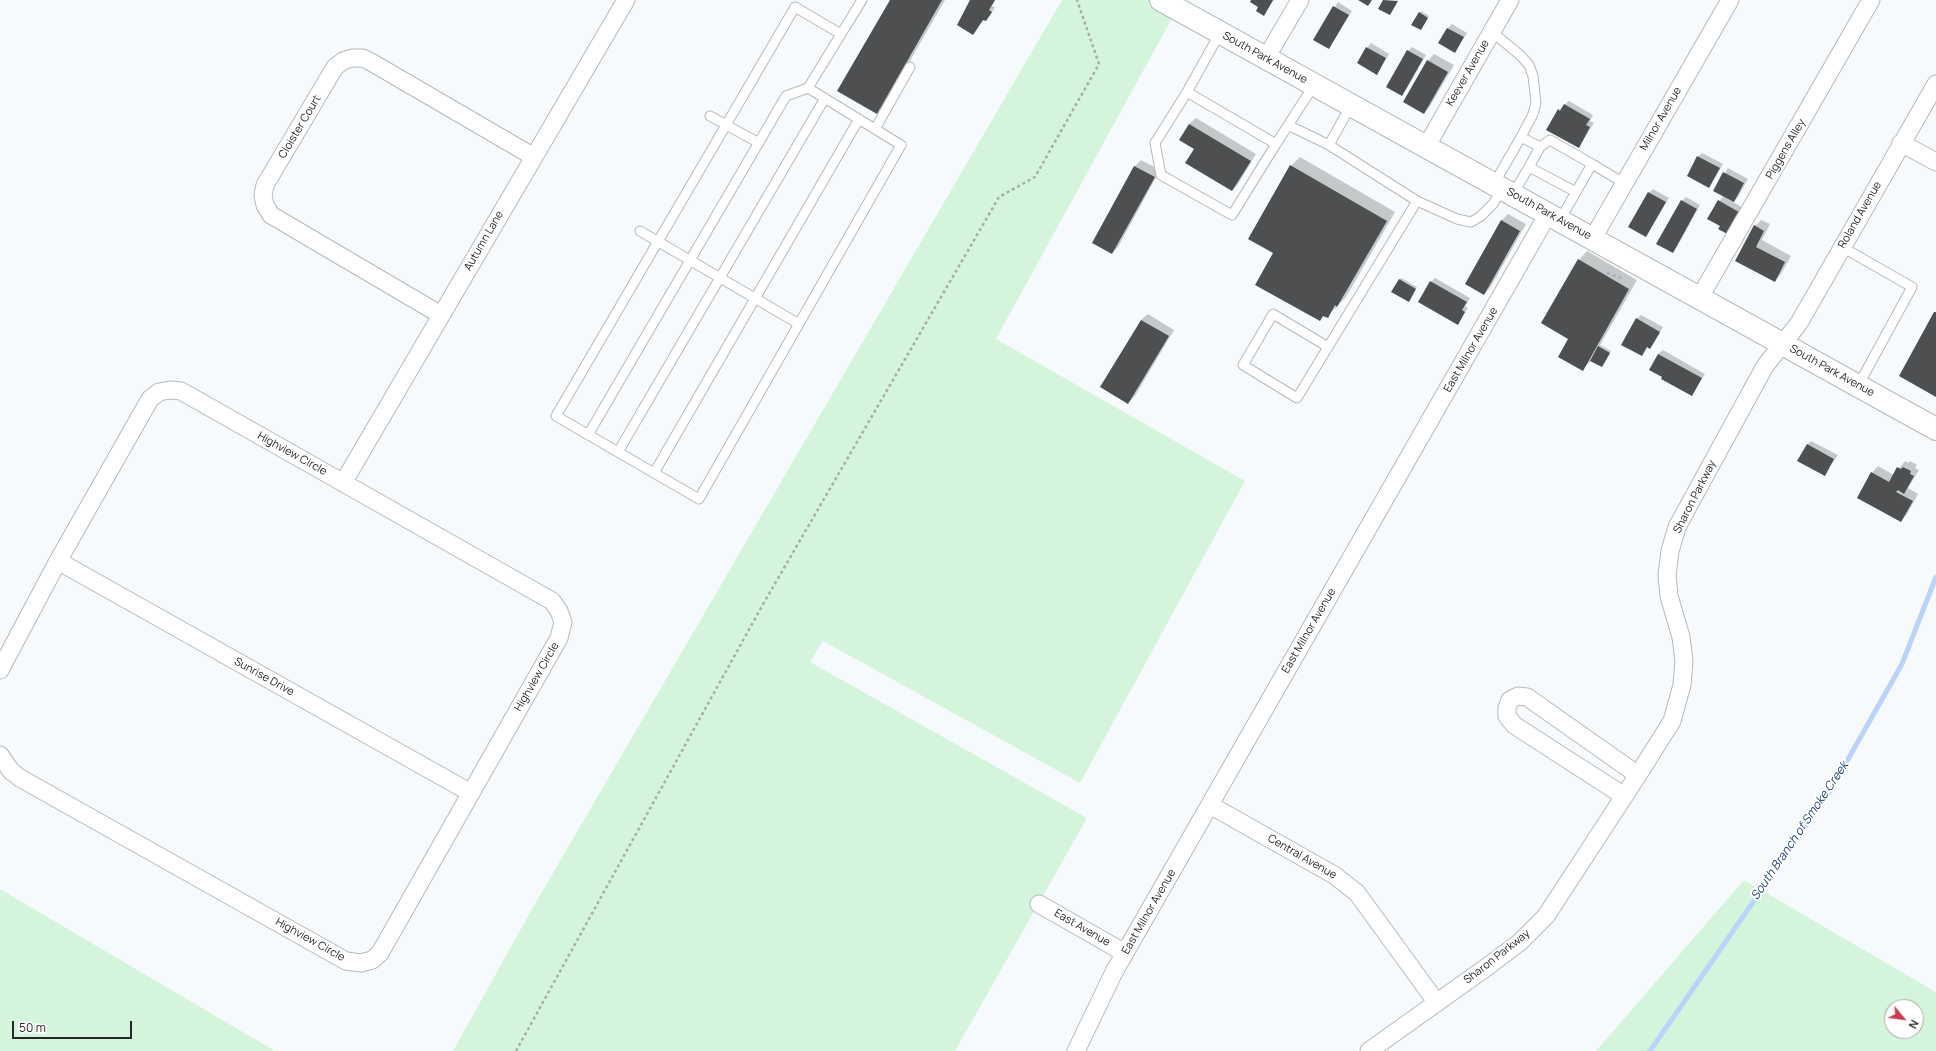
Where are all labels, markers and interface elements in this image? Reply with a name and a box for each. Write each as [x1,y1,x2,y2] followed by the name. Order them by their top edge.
[1220,29,1310,87] street label: South Park Avenue
[1444,38,1492,108] street label: Keever Avenue
[1637,85,1685,153] street label: Milnor Avenue
[276,93,324,161] street label: Cloister Court
[1763,117,1809,181] street label: Piggens Alley
[1836,179,1884,251] street label: Roland Avenue
[1504,185,1594,243] street label: South Park Avenue
[461,209,507,273] street label: Autumn Lane
[1441,305,1501,395] street label: East Milnor Avenue
[1787,342,1877,400] street label: South Park Avenue
[255,429,329,479] street label: Highview Circle
[1671,458,1719,536] street label: Sharon Parkway
[1279,586,1339,676] street label: East Milnor Avenue
[512,640,562,714] street label: Highview Circle
[232,655,296,699] street label: Sunrise Drive
[1748,759,1852,903] water label: South Branch of Smoke Creek
[1265,832,1339,882] street label: Central Avenue
[1119,867,1179,957] street label: East Milnor Avenue
[1052,907,1112,949] street label: East Avenue
[273,915,347,965] street label: Highview Circle
[1461,927,1533,987] street label: Sharon Parkway
[1884,999,1924,1039] north arrow
[14,1013,134,1039] scale bar
[1906,1017,1923,1032] text: N
[19,1019,46,1036] text: 50 m

